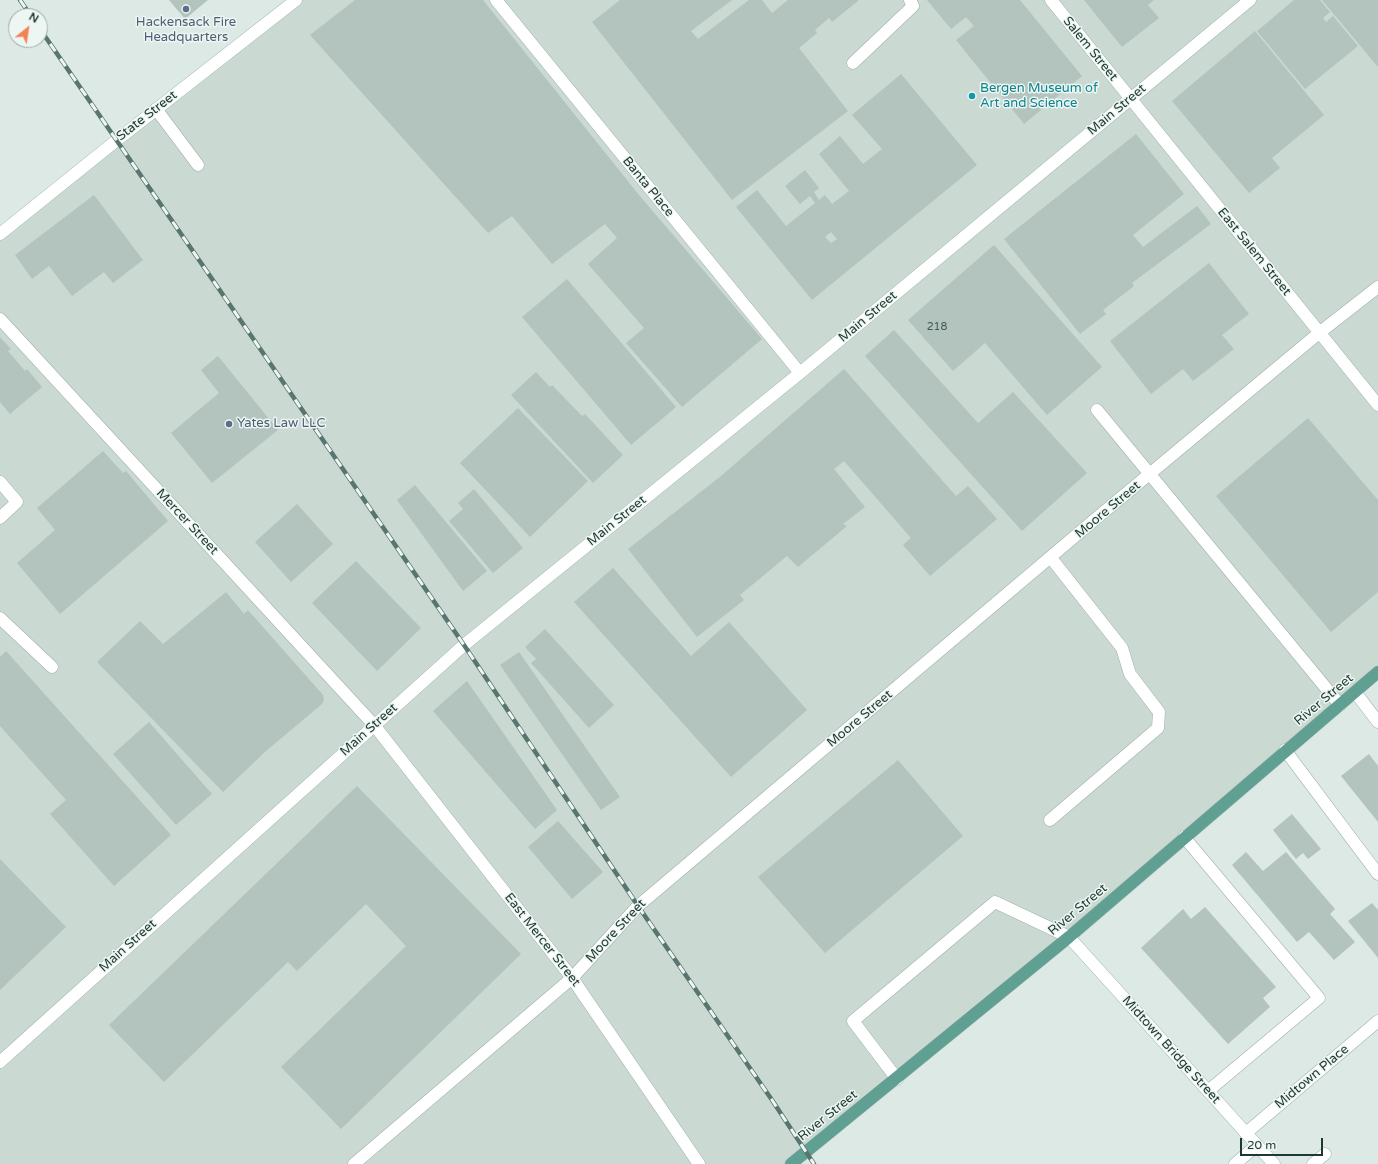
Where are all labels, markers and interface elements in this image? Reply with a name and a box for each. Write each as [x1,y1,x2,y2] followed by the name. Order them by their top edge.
[181,4,191,14] marker: Hackensack Fire Headquarters
[8,8,48,48] north arrow
[27,10,41,26] text: N
[1059,14,1121,84] street label: Salem Street
[136,15,236,46] place label: Hackensack Fire Headquarters
[980,81,1098,112] place label: Bergen Museum of Art and Science
[1085,81,1149,139] street label: Main Street
[114,88,180,144] street label: State Street
[967,91,977,101] marker: Bergen Museum of Art and Science
[619,154,677,220] street label: Banta Place
[1214,205,1294,299] street label: East Salem Street
[836,288,900,346] street label: Main Street
[927,320,947,334] house number: 218
[237,416,326,432] place label: Yates Law LLC
[224,419,234,429] marker: Yates Law LLC
[1072,478,1144,542] street label: Moore Street
[153,486,221,558] street label: Mercer Street
[584,492,650,550] street label: Main Street
[1291,671,1357,729] street label: River Street
[824,687,896,751] street label: Moore Street
[337,700,401,760] street label: Main Street
[1045,881,1111,939] street label: River Street
[501,890,583,990] street label: East Mercer Street
[583,896,649,966] street label: Moore Street
[96,916,160,976] street label: Main Street
[1119,993,1223,1107] street label: Midtown Bridge Street
[1272,1042,1352,1112] street label: Midtown Place
[795,1087,861,1145] street label: River Street
[1242,1130,1325,1156] scale bar
[1247,1138,1276,1152] text: 20 m

